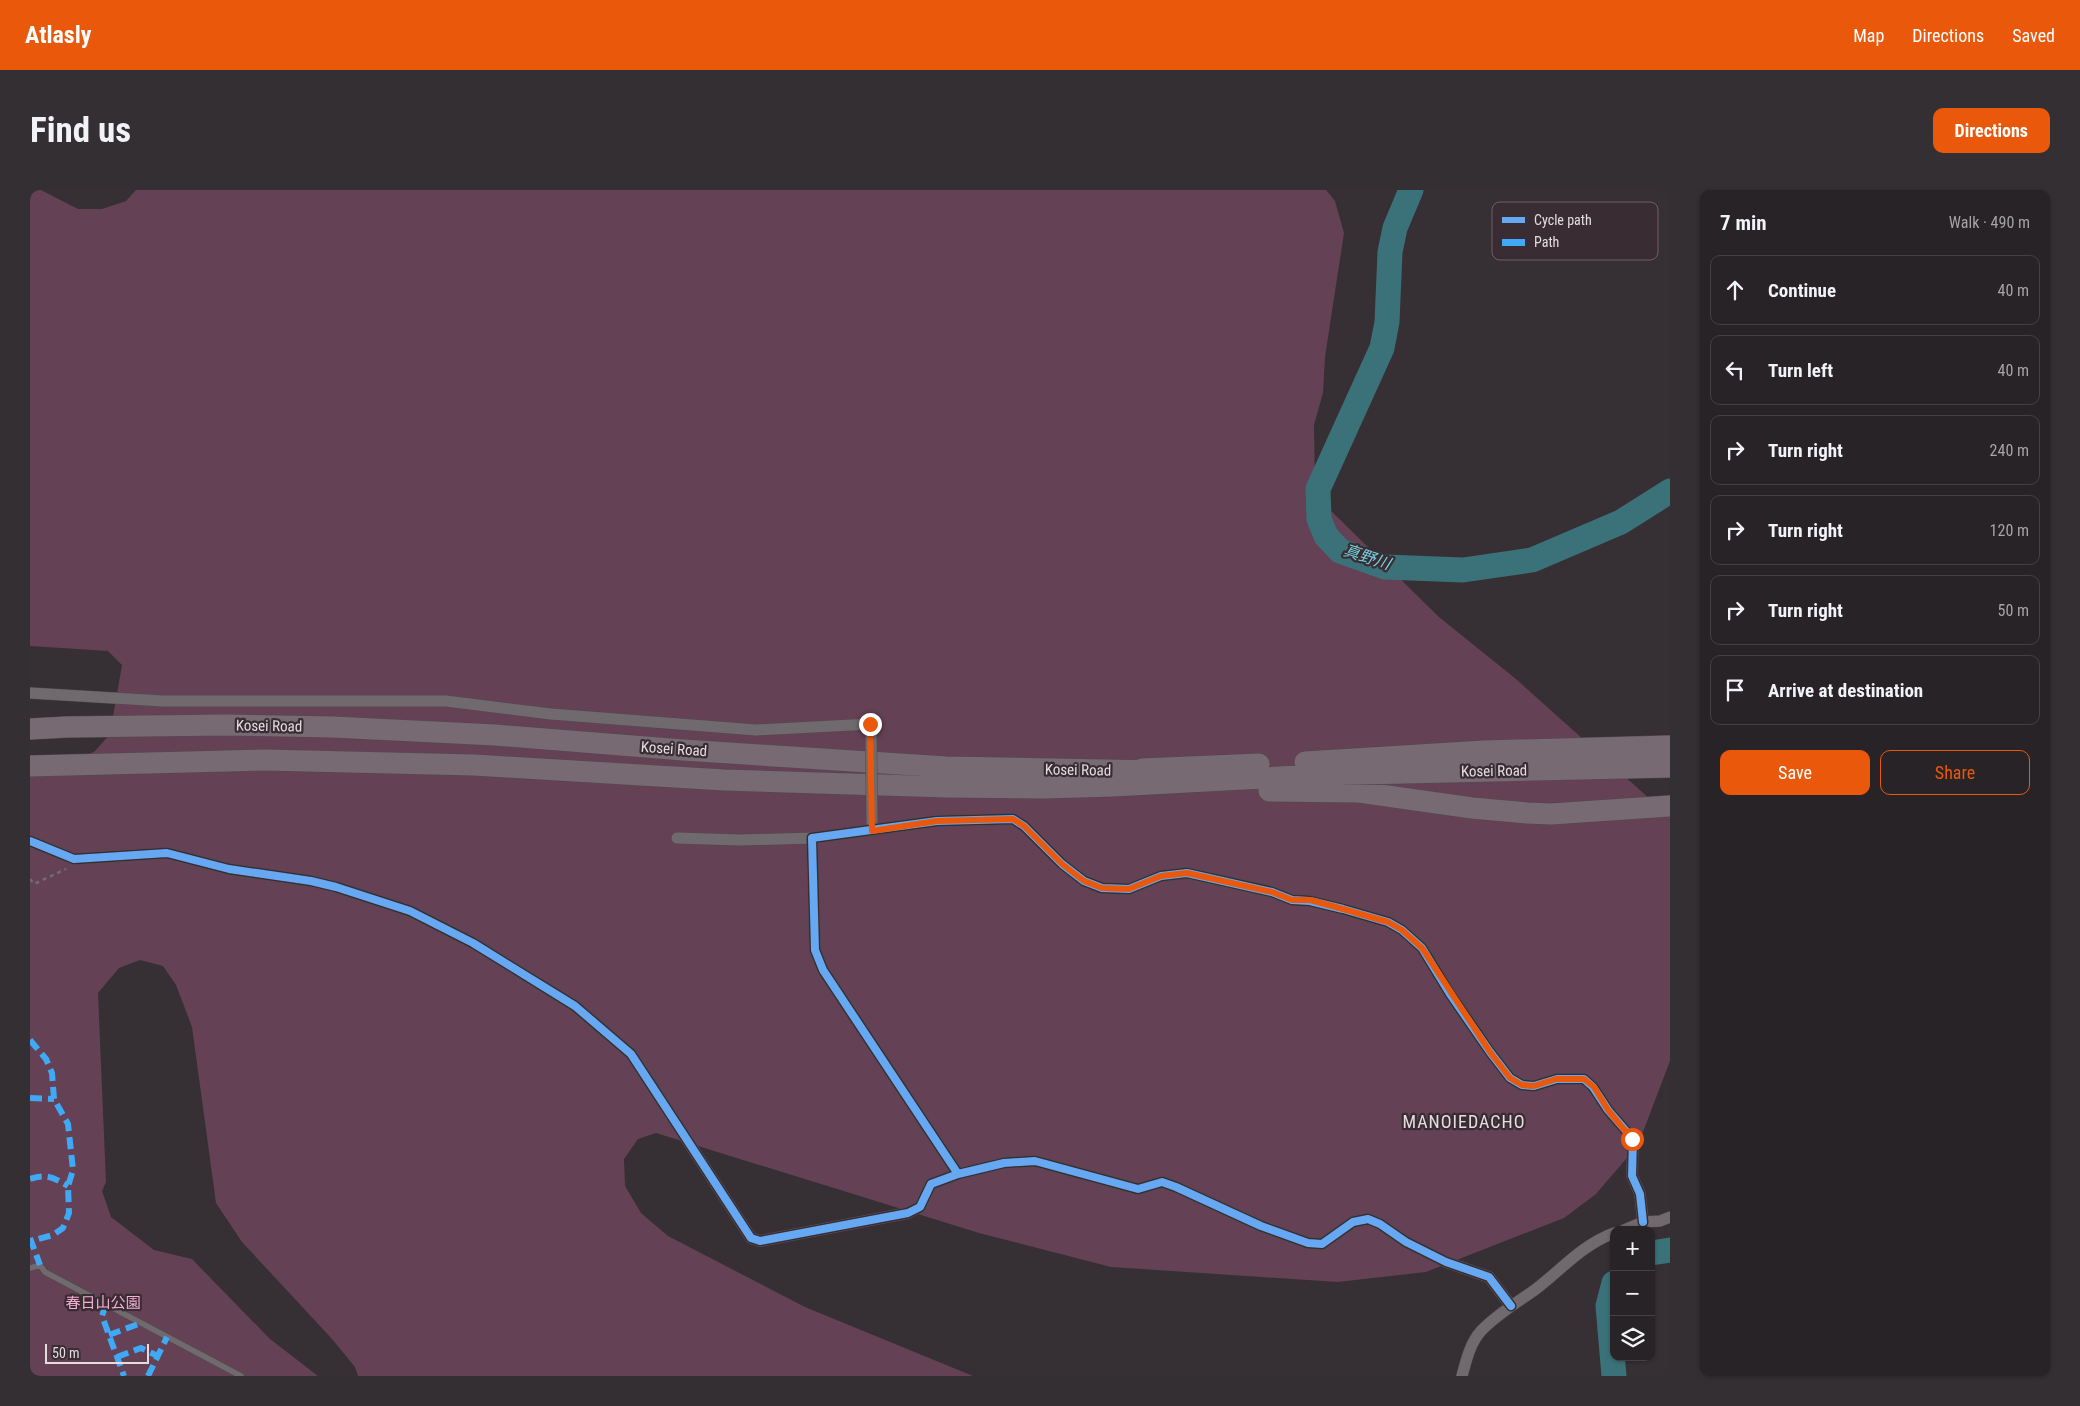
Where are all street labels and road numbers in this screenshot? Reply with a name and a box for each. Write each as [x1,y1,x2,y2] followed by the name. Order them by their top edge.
[236,716,302,736] street label: Kosei Road
[640,738,708,760] street label: Kosei Road
[1045,760,1111,780] street label: Kosei Road
[1461,761,1527,781] street label: Kosei Road

